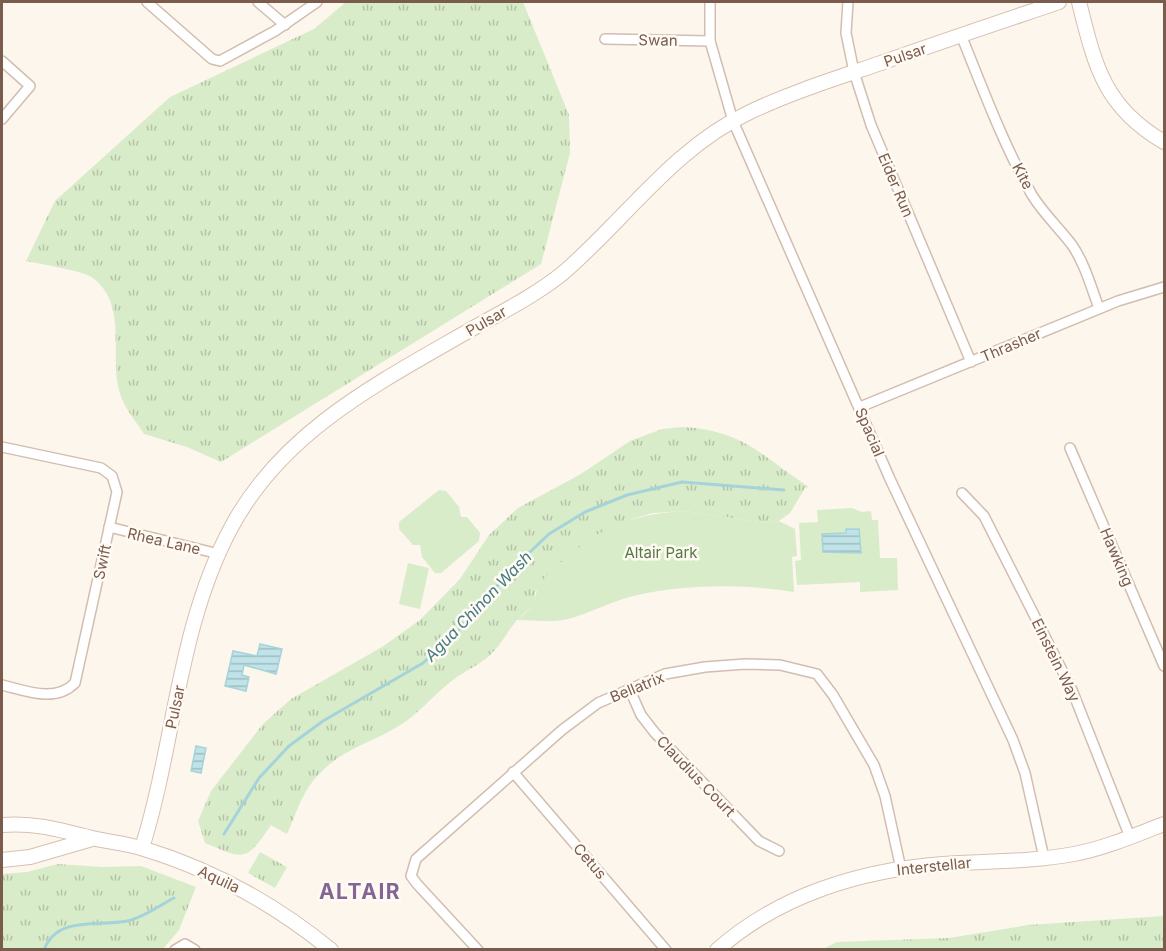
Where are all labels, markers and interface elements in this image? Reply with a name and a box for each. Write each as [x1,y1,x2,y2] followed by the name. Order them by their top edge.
[638,30,678,50] street label: Swan
[881,39,929,71] street label: Pulsar
[874,150,918,220] street label: Eider Run
[1008,159,1038,193] street label: Kite
[462,302,510,340] street label: Pulsar
[978,324,1044,366] street label: Thrasher
[851,405,889,459] street label: Spacial
[126,523,202,559] street label: Rhea Lane
[1096,525,1138,589] street label: Hawking
[89,543,115,581] street label: Swift
[624,543,698,562] park label: Altair Park
[420,547,536,666] water label: Agua Chinon Wash
[1028,615,1085,705] street label: Einstein Way
[607,668,667,706] street label: Bellatrix
[161,683,189,731] street label: Pulsar
[653,732,739,821] street label: Claudius Court
[569,839,611,883] street label: Cetus
[896,853,973,879] street label: Interstellar
[195,861,243,897] street label: Aquila
[319,879,401,904] district label: ALTAIR

